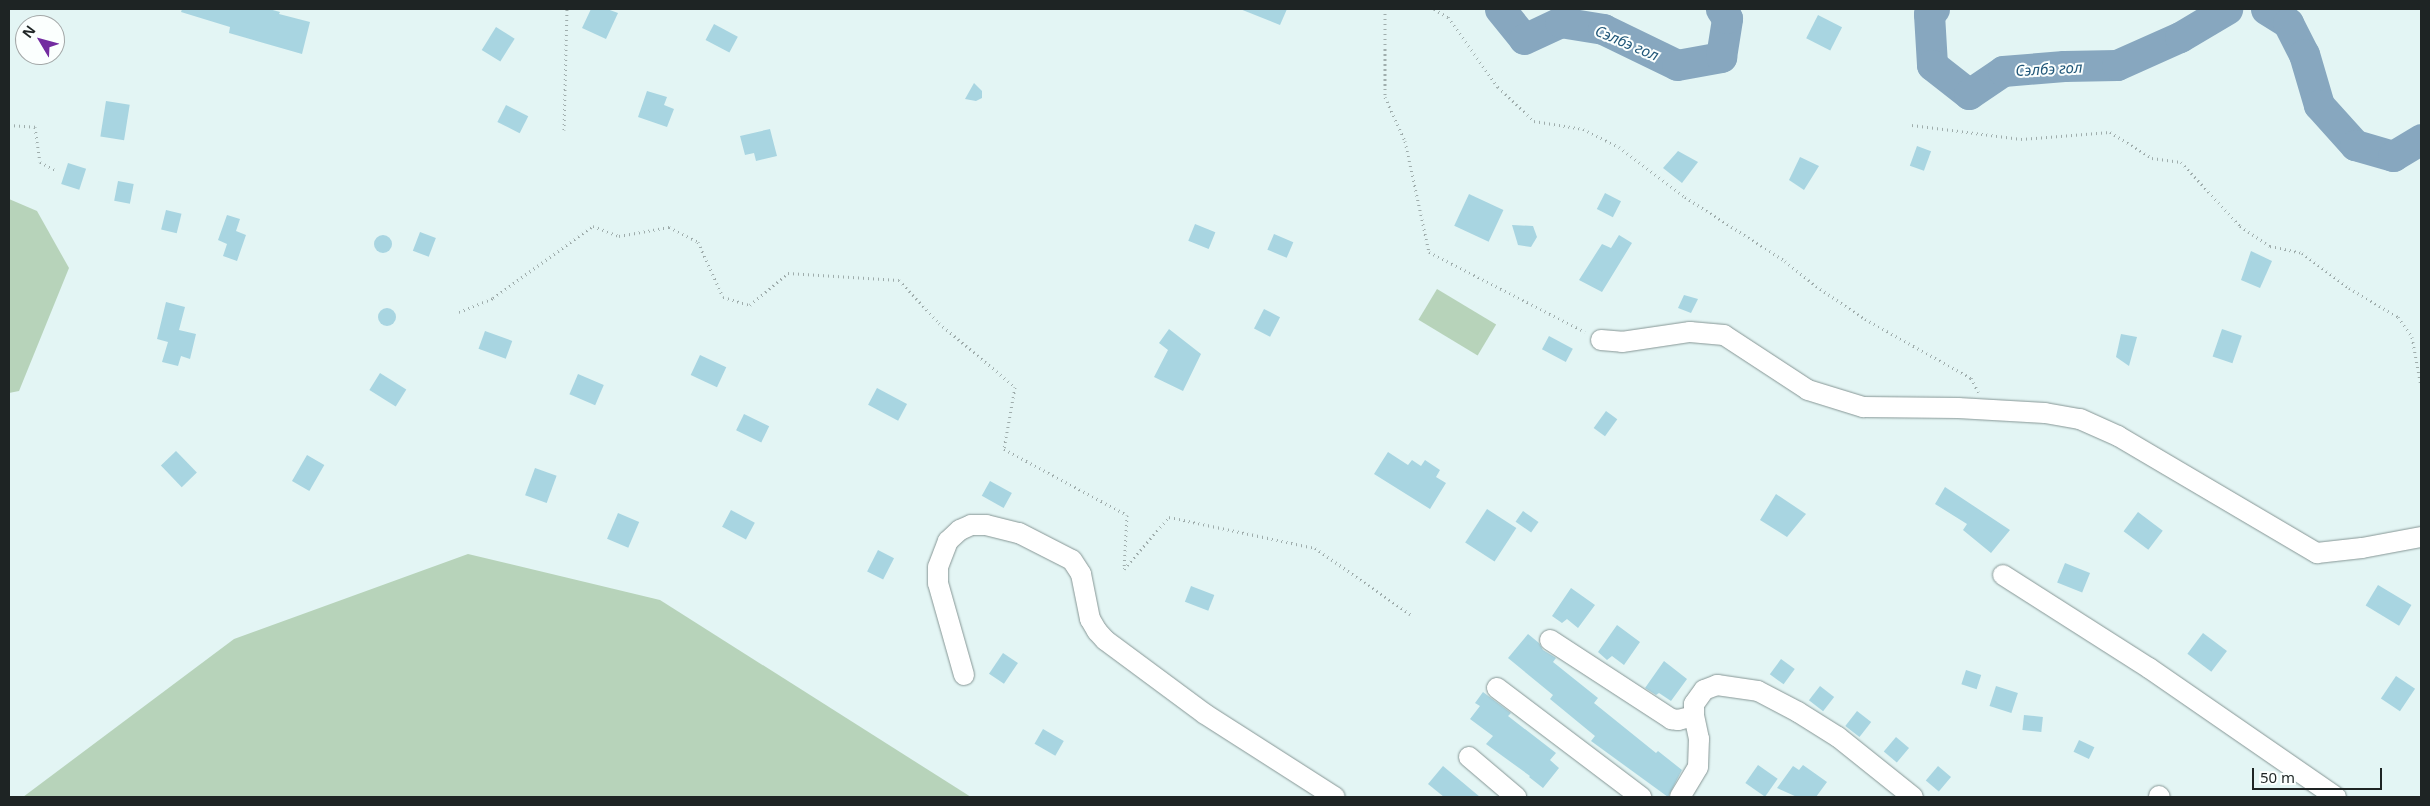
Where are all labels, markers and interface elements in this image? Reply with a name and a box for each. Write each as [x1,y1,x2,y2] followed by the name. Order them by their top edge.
[15,15,65,65] north arrow
[17,21,39,42] text: N
[1593,22,1661,64] water label: Сэлбэ гол
[2015,58,2083,80] water label: Сэлбэ гол
[2255,758,2385,790] scale bar
[2260,767,2295,787] text: 50 m

